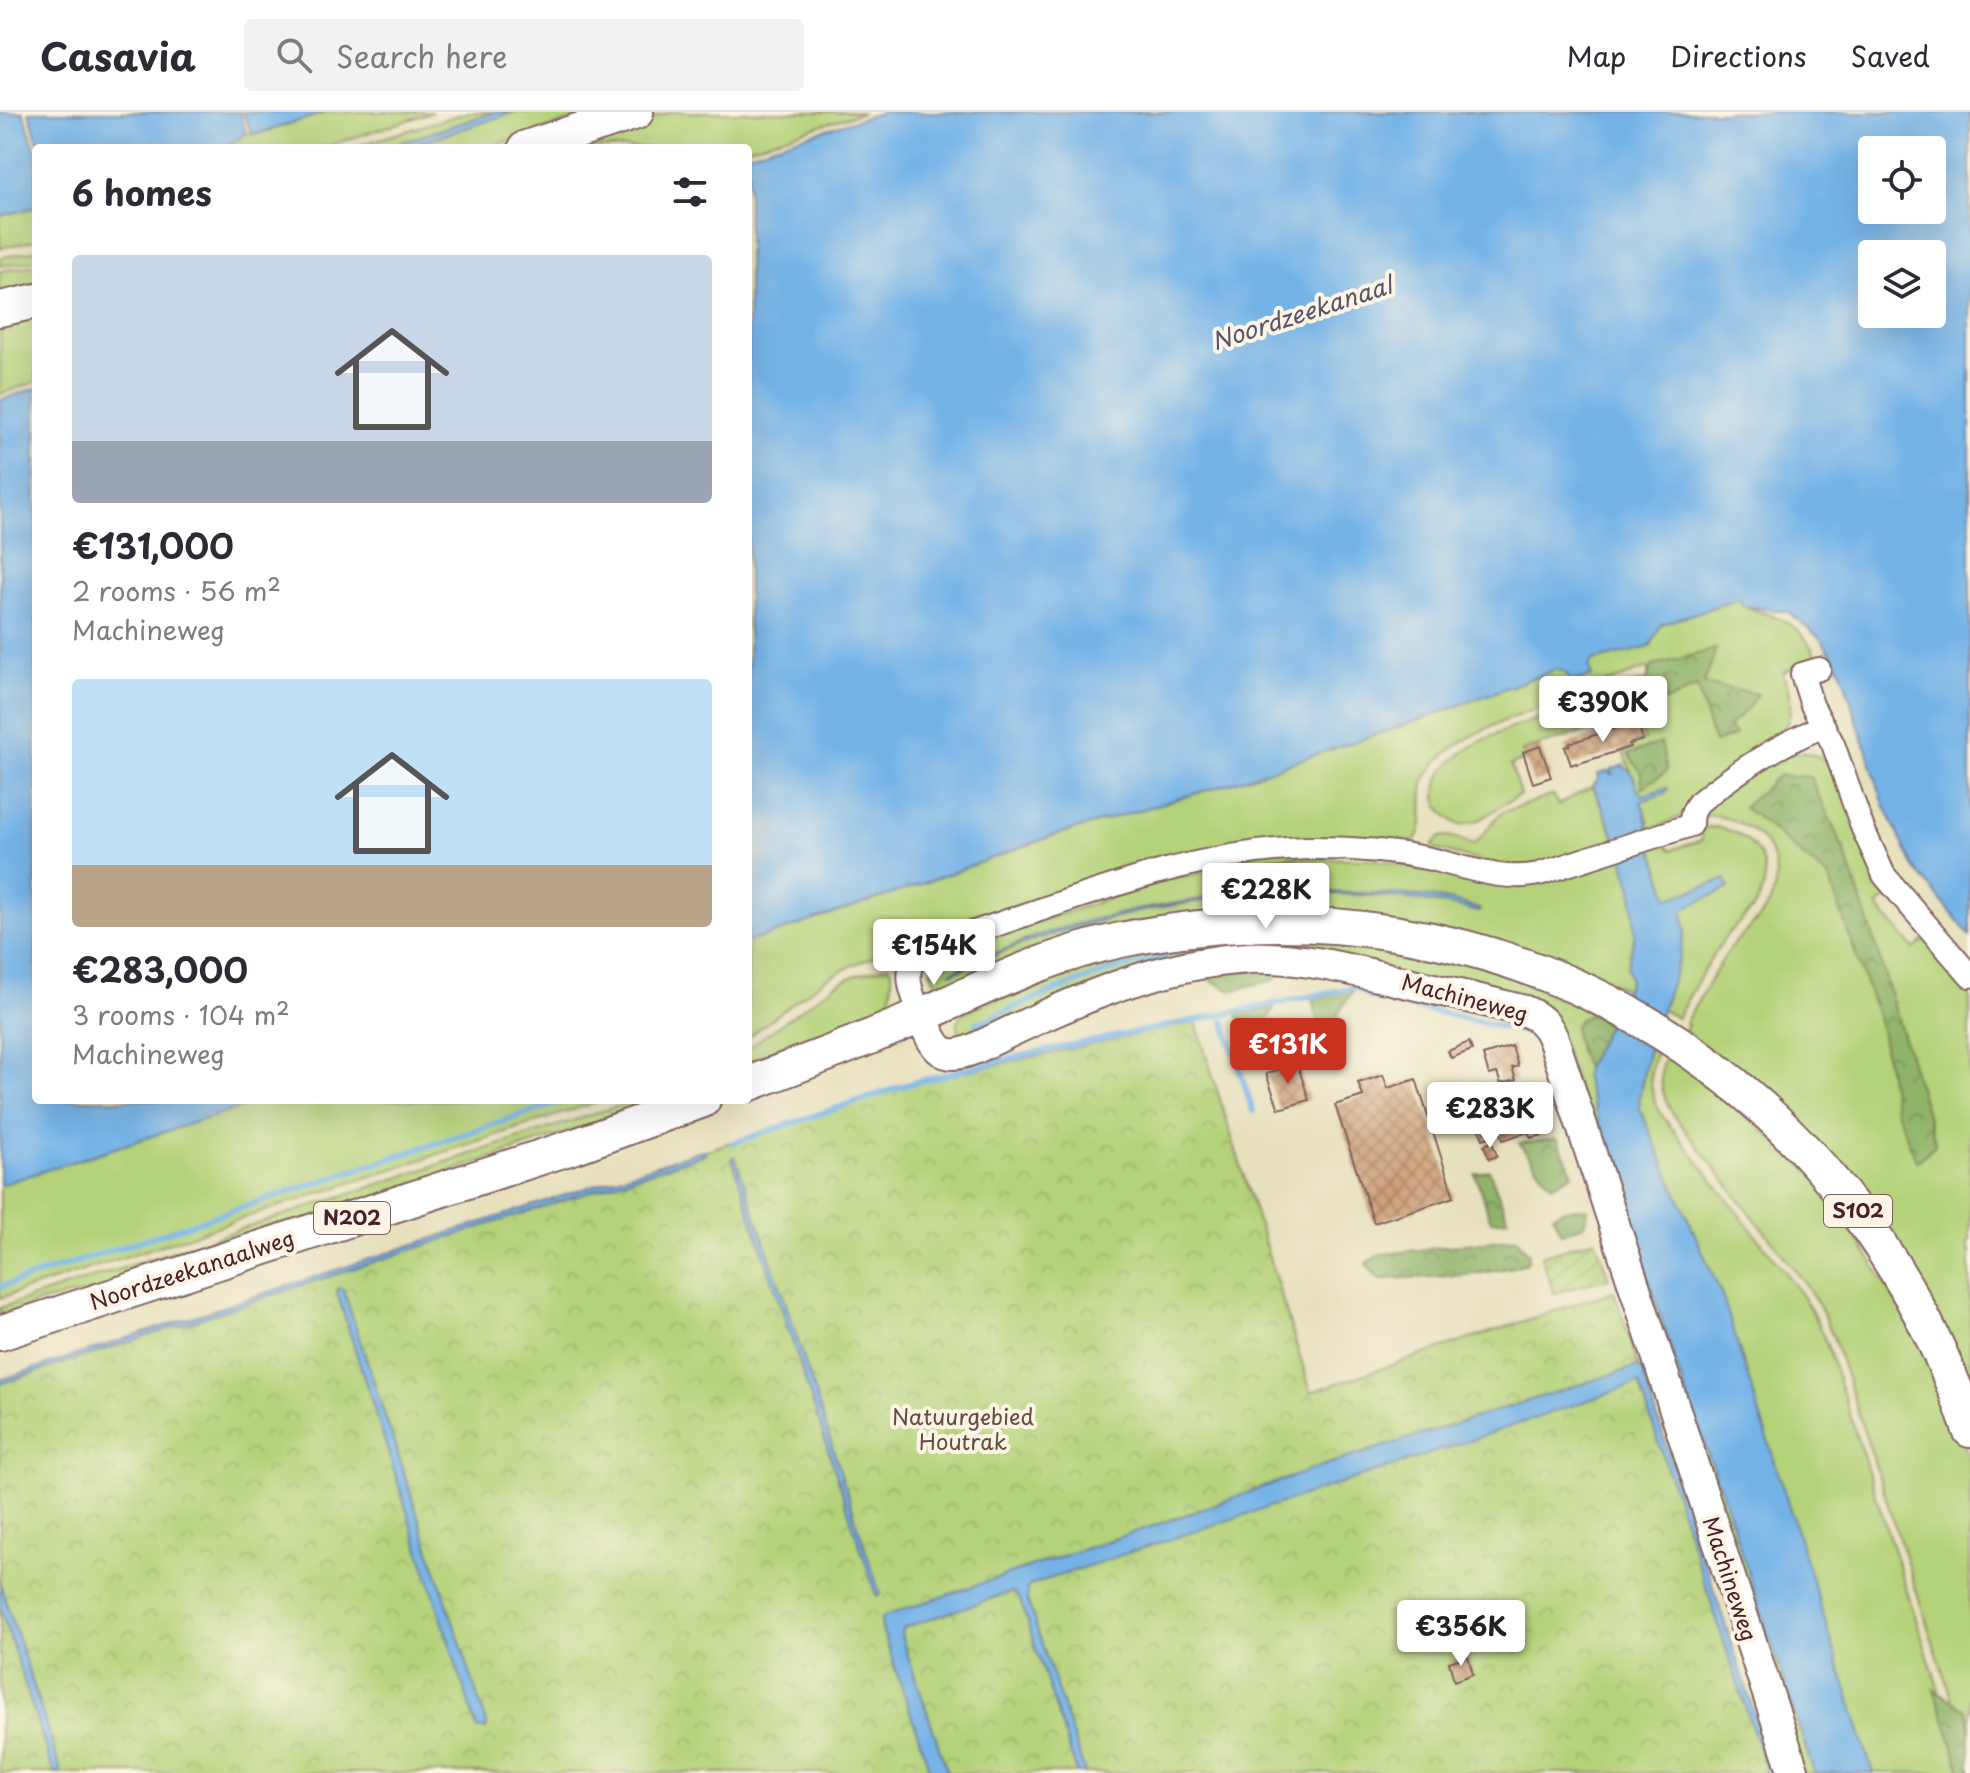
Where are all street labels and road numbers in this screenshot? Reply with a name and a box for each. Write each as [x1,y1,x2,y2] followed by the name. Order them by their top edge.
[1399,964,1532,1029] street label: Machineweg
[1824,1195,1892,1227] road number: S102
[314,1202,390,1234] road number: N202
[85,1220,298,1317] street label: Noordzeekanaalweg
[1696,1512,1767,1645] street label: Machineweg

